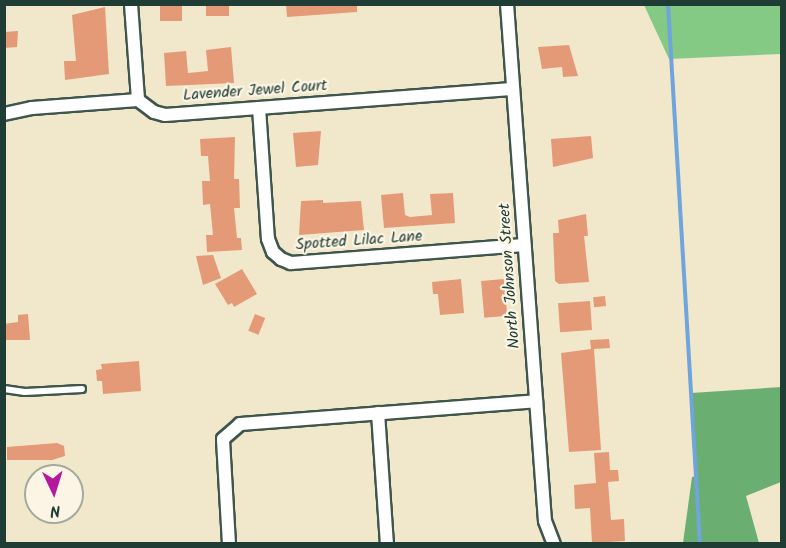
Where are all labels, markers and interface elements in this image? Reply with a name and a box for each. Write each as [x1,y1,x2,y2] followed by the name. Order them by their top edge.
[182,76,328,106] street label: Lavender Jewel Court
[495,203,525,349] street label: North Johnson Street
[295,227,423,255] street label: Spotted Lilac Lane
[24,464,84,524] north arrow
[49,498,61,523] text: N

